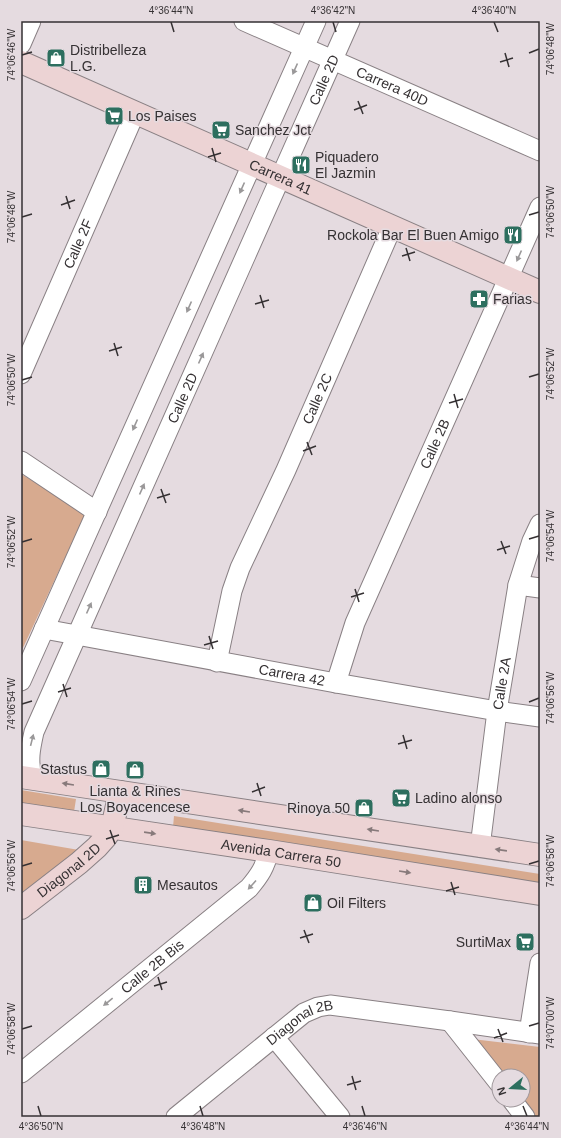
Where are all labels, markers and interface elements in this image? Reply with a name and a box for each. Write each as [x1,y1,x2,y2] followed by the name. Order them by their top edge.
[149,5,193,16] text: 4°36'44"N
[311,5,355,16] text: 4°36'42"N
[472,5,516,16] text: 4°36'40"N
[545,22,556,75] text: 74°06'48"W
[6,28,17,81] text: 74°06'46"W
[70,42,146,74] place label: Distribelleza L.G.
[45,47,67,69] shop icon: Distribelleza L.G.
[306,52,342,108] street label: Calle 2D
[354,63,431,109] street label: Carrera 40D
[292,64,298,75] one-way arrow
[103,105,125,127] supermarket icon: Los Paises
[128,108,196,124] place label: Los Paises
[210,119,232,141] supermarket icon: Sanchez Jct
[235,122,311,138] place label: Sanchez Jct
[315,149,379,181] place label: Piquadero El Jazmin
[290,154,312,176] restaurant icon: Piquadero El Jazmin
[247,156,315,198] street label: Carrera 41
[239,182,245,194] one-way arrow
[545,185,556,238] text: 74°06'50"W
[6,190,17,243] text: 74°06'48"W
[60,217,96,271] street label: Calle 2F
[502,224,524,246] restaurant icon: Rockola Bar El Buen Amigo
[327,227,499,243] place label: Rockola Bar El Buen Amigo
[516,250,522,261] one-way arrow
[468,288,490,310] pharmacy icon: Farias
[493,291,532,307] place label: Farias
[185,301,191,313] one-way arrow
[545,347,556,400] text: 74°06'52"W
[198,351,204,363] one-way arrow
[6,353,17,406] text: 74°06'50"W
[164,370,201,426] street label: Calle 2D
[299,371,335,427] street label: Calle 2C
[417,416,453,471] street label: Calle 2B
[132,420,138,432] one-way arrow
[139,483,145,495] one-way arrow
[545,509,556,562] text: 74°06'54"W
[6,515,17,568] text: 74°06'52"W
[86,602,92,613] one-way arrow
[489,655,514,711] street label: Calle 2A
[257,661,326,689] street label: Carrera 42
[545,671,556,724] text: 74°06'56"W
[6,677,17,730] text: 74°06'54"W
[30,734,36,746] one-way arrow
[90,758,112,780] shop icon: Stastus
[124,759,146,781] shop icon: Lianta & Rines Los Boyacencese
[40,761,87,777] place label: Stastus
[62,781,74,787] one-way arrow
[80,783,190,815] place label: Lianta & Rines Los Boyacencese
[390,787,412,809] supermarket icon: Ladino alonso
[415,790,502,806] place label: Ladino alonso
[353,797,375,819] shop icon: Rinoya 50
[287,800,350,816] place label: Rinoya 50
[238,808,250,814] one-way arrow
[367,827,379,833] one-way arrow
[144,830,157,836] one-way arrow
[545,834,556,887] text: 74°06'58"W
[220,836,342,870] street label: Avenida Carrera 50
[6,839,17,892] text: 74°06'56"W
[34,840,104,901] street label: Diagonal 2D
[495,847,507,853] one-way arrow
[399,869,411,875] one-way arrow
[132,874,154,896] building icon: Mesautos
[157,877,218,893] place label: Mesautos
[247,880,257,890] one-way arrow
[302,892,324,914] shop icon: Oil Filters
[327,895,386,911] place label: Oil Filters
[514,931,536,953] supermarket icon: SurtiMax
[456,934,511,950] place label: SurtiMax
[118,936,187,997] street label: Calle 2B Bis
[545,996,556,1049] text: 74°07'00"W
[263,997,334,1048] street label: Diagonal 2B
[102,998,113,1007] one-way arrow
[6,1002,17,1055] text: 74°06'58"W
[491,1068,531,1108] north arrow
[495,1085,508,1097] text: N
[19,1121,63,1132] text: 4°36'50"N
[181,1121,225,1132] text: 4°36'48"N
[343,1121,387,1132] text: 4°36'46"N
[505,1121,549,1132] text: 4°36'44"N

